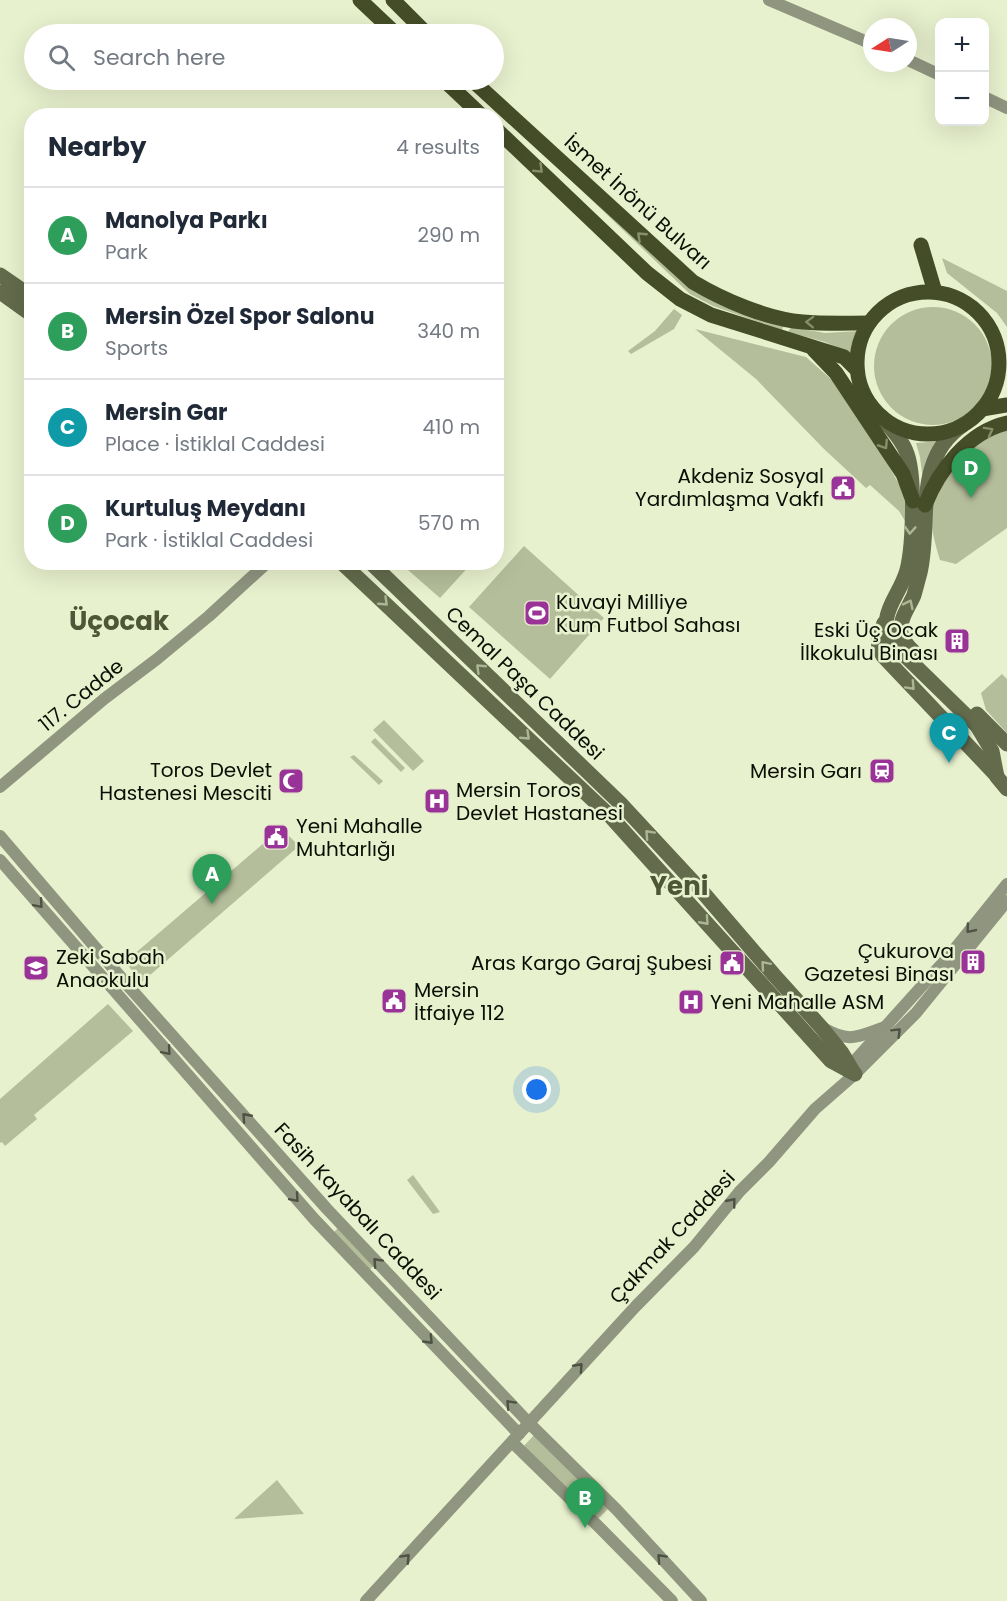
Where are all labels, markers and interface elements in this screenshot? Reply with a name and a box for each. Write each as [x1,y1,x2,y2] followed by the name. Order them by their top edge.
[863,18,917,72] north arrow
[935,18,989,126] map controls
[935,18,989,72] button: +
[24,24,504,90] search box
[45,41,78,74] icon: search
[93,42,226,73] text: Search here
[935,72,989,126] button: −
[558,128,718,276] street label: İsmet İnönü Bulvarı
[48,129,146,165] text: Nearby
[396,133,480,161] text: 4 results
[531,162,542,173] one-way arrow
[105,205,268,236] text: Manolya Parkı
[60,221,75,249] text: A
[417,221,480,249] text: 290 m
[637,232,648,243] one-way arrow
[105,238,148,266] text: Park
[105,301,375,332] text: Mersin Özel Spor Salonu
[806,316,815,329] one-way arrow
[61,317,74,345] text: B
[417,317,480,345] text: 340 m
[105,334,168,362] text: Sports
[105,397,228,428] text: Mersin Gar
[60,413,75,441] text: C
[423,413,480,441] text: 410 m
[983,427,993,438] one-way arrow
[105,430,325,458] text: Place · İstiklal Caddesi
[877,439,889,449] one-way arrow
[952,448,990,498] pin: D
[635,462,824,513] place label: Akdeniz Sosyal Yardımlaşma Vakfı
[828,473,858,503] public building icon: Akdeniz Sosyal Yardımlaşma Vakfı
[105,493,306,524] text: Kurtuluş Meydanı
[60,509,75,537] text: D
[418,509,480,537] text: 570 m
[904,525,917,534] one-way arrow
[105,526,313,554] text: Park · İstiklal Caddesi
[556,588,740,639] place label: Kuvayi Milliye Kum Futbol Sahası
[377,595,388,606] one-way arrow
[522,598,552,628] sports icon: Kuvayi Milliye Kum Futbol Sahası
[440,600,610,766] street label: Cemal Paşa Caddesi
[902,600,913,611] one-way arrow
[69,603,169,639] district label: Üçocak
[800,616,939,667] place label: Eski Üç Ocak İlkokulu Binası
[942,626,972,656] building icon: Eski Üç Ocak İlkokulu Binası
[33,652,129,738] street label: 117. Cadde
[476,665,487,676] one-way arrow
[904,679,915,689] one-way arrow
[930,714,968,763] pin: C
[519,729,530,740] one-way arrow
[99,756,272,807] place label: Toros Devlet Hastenesi Mesciti
[867,756,897,786] station icon: Mersin Garı
[750,757,862,785] place label: Mersin Garı
[276,766,306,796] mosque icon: Toros Devlet Hastenesi Mesciti
[456,776,623,827] place label: Mersin Toros Devlet Hastanesi
[422,786,452,816] hospital icon: Mersin Toros Devlet Hastanesi
[296,812,422,863] place label: Yeni Mahalle Muhtarlığı
[261,822,291,852] public building icon: Yeni Mahalle Muhtarlığı
[645,831,656,841] one-way arrow
[192,854,232,904] pin: A
[650,868,708,904] district label: Yeni
[32,897,43,908] one-way arrow
[698,914,709,925] one-way arrow
[966,922,977,933] one-way arrow
[804,937,954,988] place label: Çukurova Gazetesi Binası
[56,943,165,994] place label: Zeki Sabah Anaokulu
[958,947,988,977] building icon: Çukurova Gazetesi Binası
[717,948,747,978] public building icon: Aras Kargo Garaj Şubesi
[471,949,712,977] place label: Aras Kargo Garaj Şubesi
[21,953,51,983] school or university icon: Zeki Sabah Anaokulu
[761,961,772,972] one-way arrow
[414,976,505,1027] place label: Mersin İtfaiye 112
[379,986,409,1016] public building icon: Mersin İtfaiye 112
[676,987,706,1017] hospital icon: Yeni Mahalle ASM
[710,988,884,1016] place label: Yeni Mahalle ASM
[889,1029,900,1040] one-way arrow
[160,1044,171,1055] one-way arrow
[522,1075,551,1104] your location
[242,1113,253,1124] one-way arrow
[268,1116,448,1306] street label: Fasih Kayabalı Caddesi
[603,1164,741,1310] street label: Çakmak Caddesi
[288,1191,299,1202] one-way arrow
[724,1198,735,1209] one-way arrow
[373,1258,384,1269] one-way arrow
[422,1333,433,1343] one-way arrow
[572,1364,583,1375] one-way arrow
[507,1400,518,1411] one-way arrow
[566,1478,604,1528] pin: B
[398,1554,409,1565] one-way arrow
[657,1554,668,1565] one-way arrow

